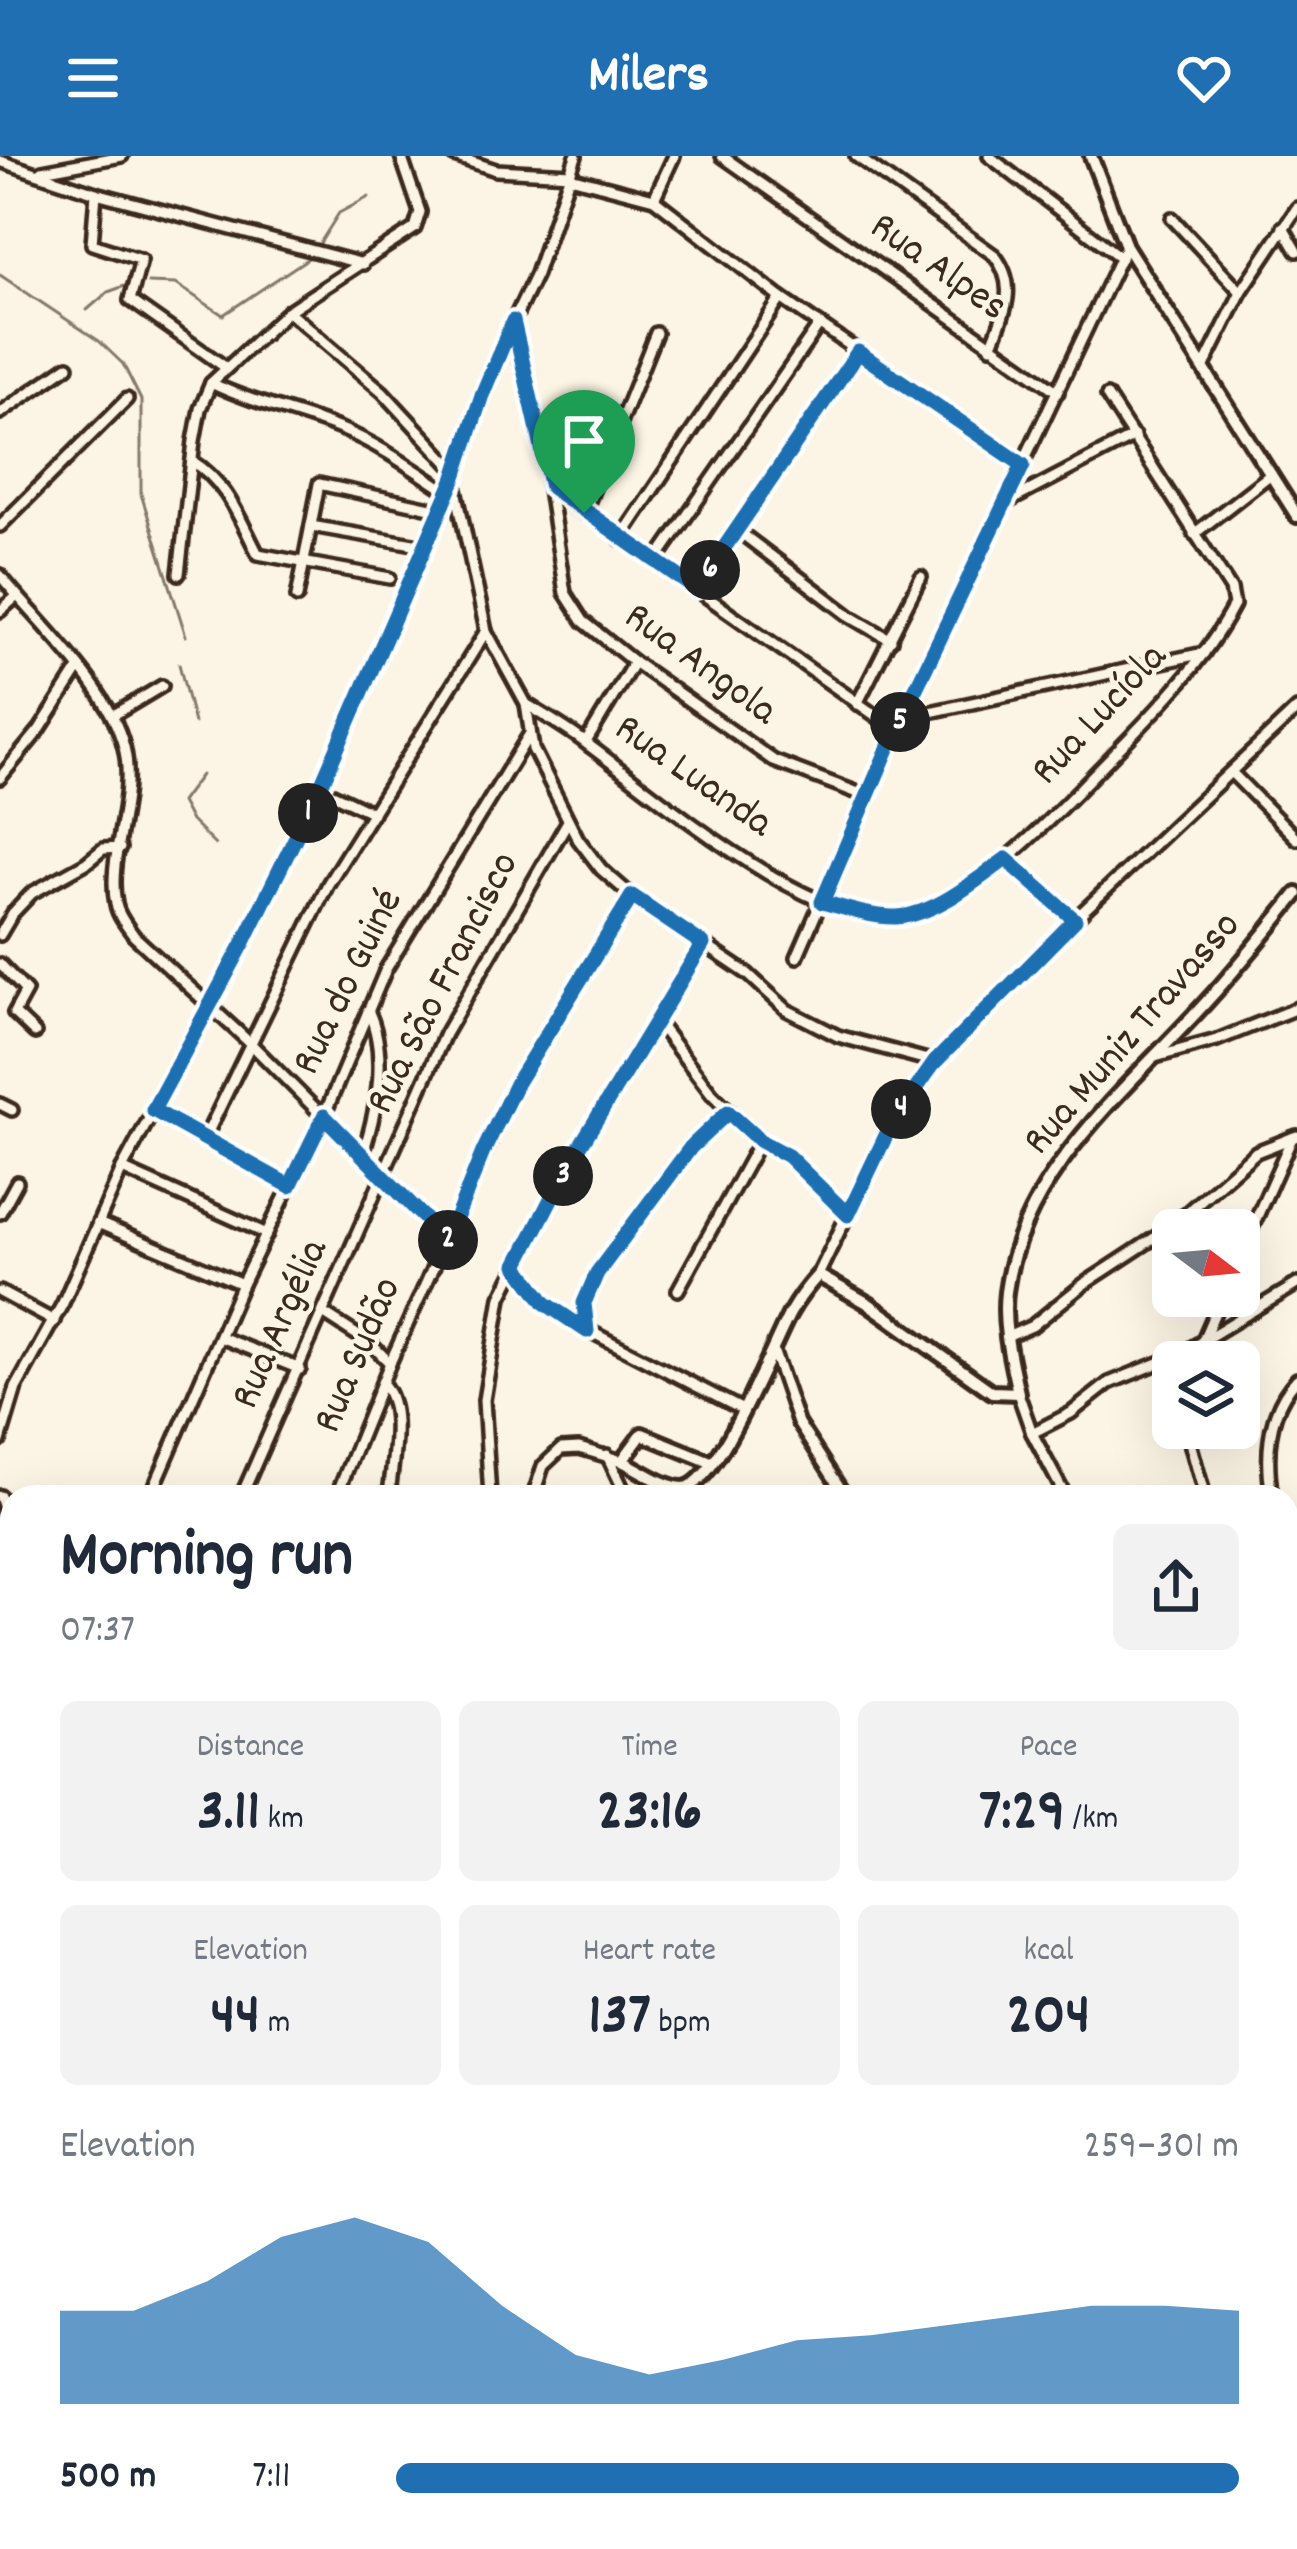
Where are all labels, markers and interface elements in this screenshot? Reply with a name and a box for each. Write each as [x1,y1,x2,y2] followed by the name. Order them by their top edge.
[588,40,709,117] text: Milers
[60,45,126,111] icon: menu
[1171,45,1237,111] icon: heart
[856,200,1018,338] street label: Rua Alpes
[533,390,635,513] pin
[551,408,617,474] icon: arrive
[680,540,740,600] pin: 6
[702,546,718,593] text: 6
[610,590,789,743] street label: Rua Angola
[1019,630,1184,801] street label: Rua Lucíola
[870,692,930,752] pin: 5
[892,698,908,745] text: 5
[600,701,785,855] street label: Rua Luanda
[278,783,338,843] pin: 1
[304,789,312,836] text: 1
[353,843,537,1125] street label: Rua São Francisco
[279,880,421,1086] street label: Rua do Guiné
[1011,900,1257,1170] street label: Rua Muniz Travasso
[871,1079,931,1139] pin: 4
[894,1085,908,1132] text: 4
[533,1146,593,1206] pin: 3
[556,1152,570,1199] text: 3
[1152,1209,1260,1317] north arrow
[1152,1209,1260,1449] map controls
[418,1210,478,1270] pin: 2
[441,1216,455,1263] text: 2
[218,1229,347,1420] street label: Rua Argélia
[300,1269,420,1443] street label: Rua Sudão
[1152,1341,1260,1449] button: layers
[60,1513,353,1607] text: Morning run
[1113,1524,1239,1650] button: share
[60,1605,135,1660] text: 07:37
[197,1725,304,1772] text: Distance
[621,1725,678,1772] text: Time
[1019,1725,1078,1772] text: Pace
[197,1772,260,1858] text: 3.11
[597,1772,702,1858] text: 23:16
[979,1772,1065,1858] text: 7:29
[260,1797,304,1844] text: km
[1065,1797,1118,1844] text: /km
[193,1929,308,1976] text: Elevation
[583,1929,716,1976] text: Heart rate
[1023,1929,1074,1976] text: kcal
[210,1976,260,2062] text: 44
[588,1976,651,2062] text: 137
[1007,1976,1090,2062] text: 204
[260,2001,291,2048] text: m
[651,2001,711,2048] text: bpm
[60,2121,196,2176] text: Elevation
[1084,2121,1239,2176] text: 259–301 m
[60,2451,156,2506] text: 500 m
[252,2451,291,2506] text: 7:11

